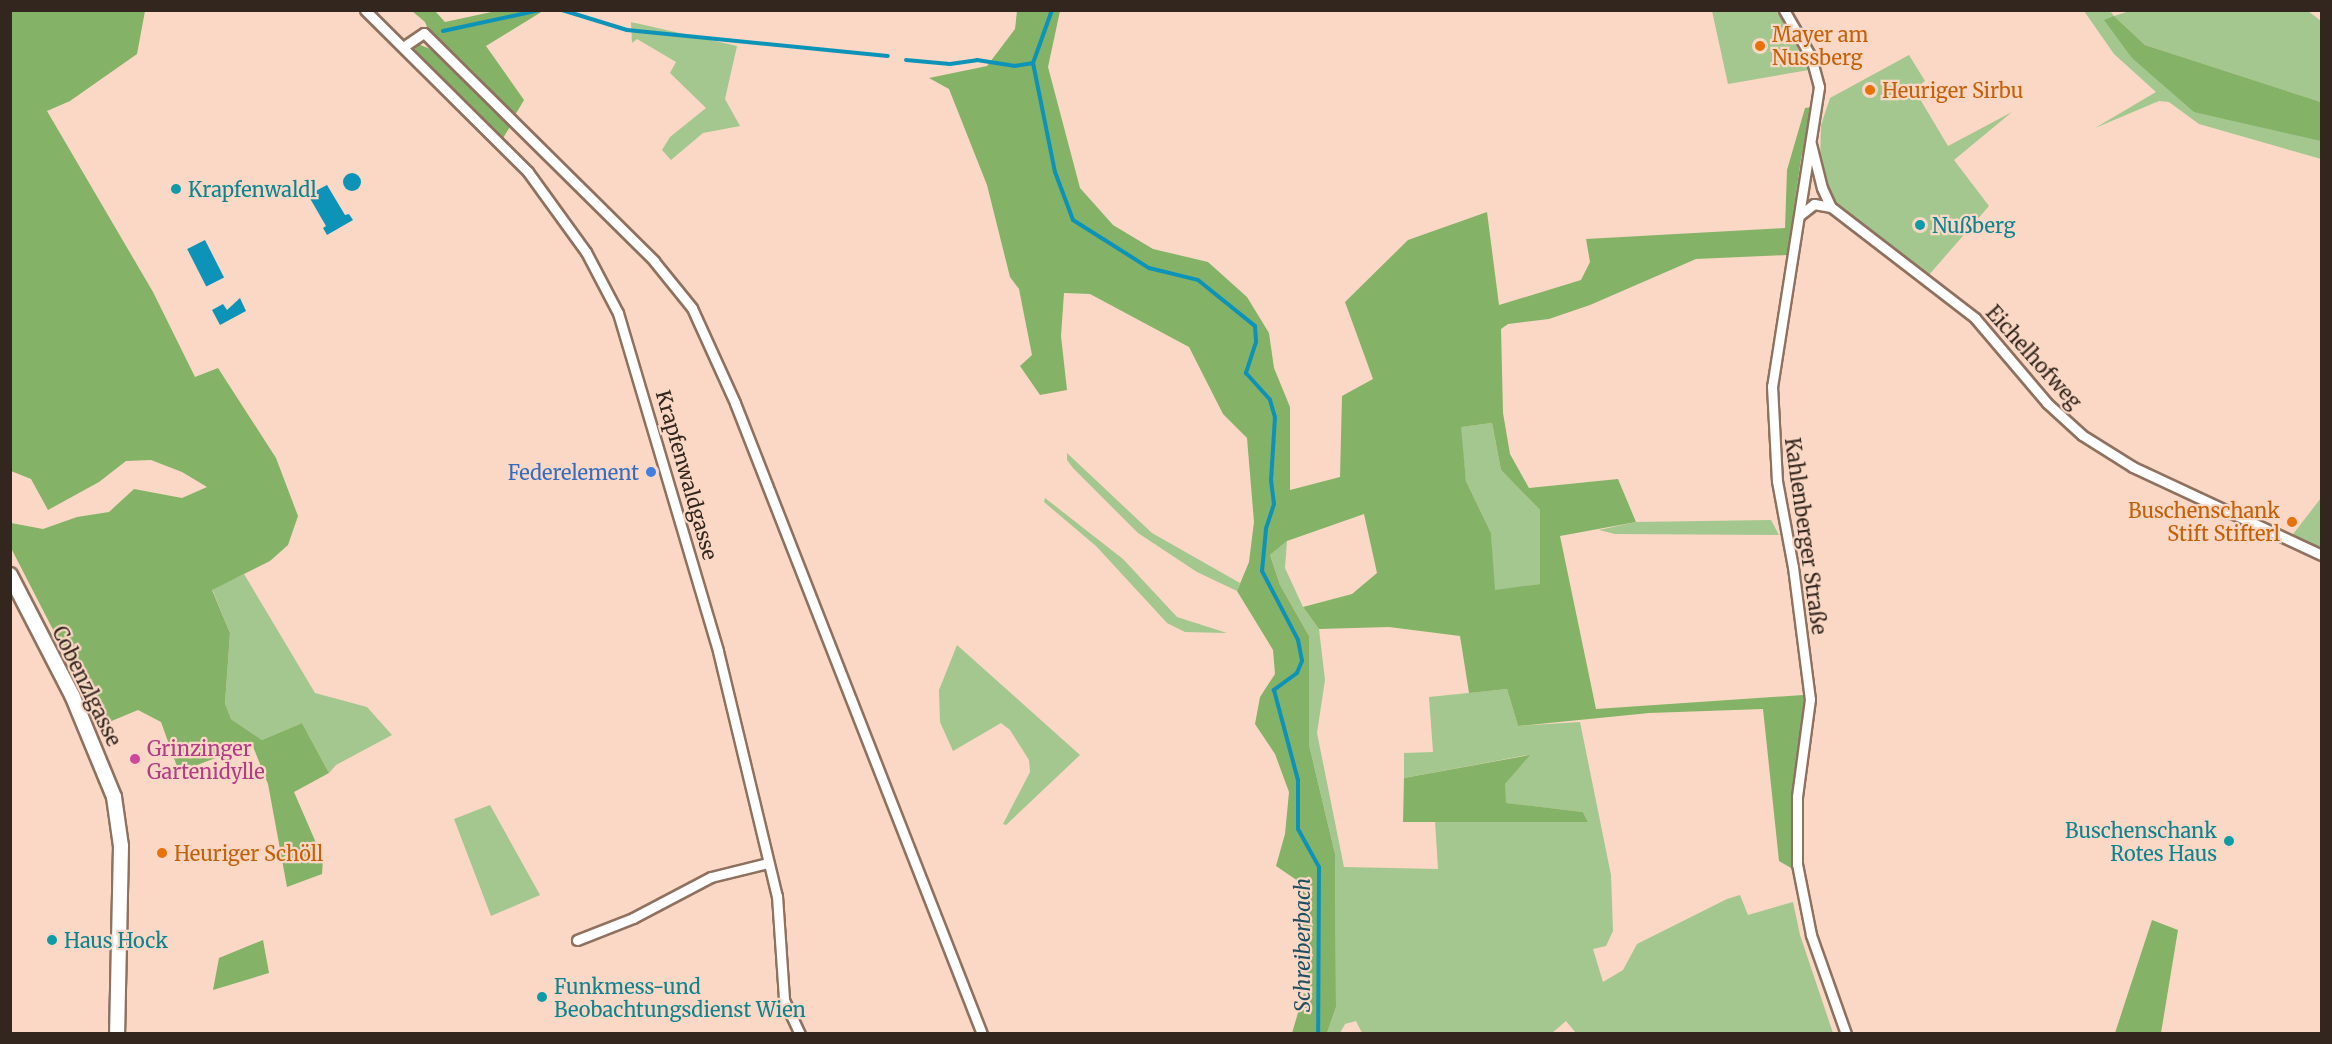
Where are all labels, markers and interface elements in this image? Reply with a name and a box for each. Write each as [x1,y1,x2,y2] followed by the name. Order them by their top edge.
[1772,22,1868,69] place label: Mayer am Nussberg
[1753,39,1767,53] marker: Mayer am Nussberg
[1882,78,2023,102] place label: Heuriger Sirbu
[1863,83,1877,97] marker: Heuriger Sirbu
[188,177,317,201] place label: Krapfenwaldl
[169,182,183,196] marker: Krapfenwaldl
[1932,213,2016,237] place label: Nußberg
[1913,218,1927,232] marker: Nußberg
[1981,300,2087,414] street label: Eichelhofweg
[651,387,723,563] street label: Krapfenwaldgasse
[1780,436,1832,636] street label: Kahlenberger Straße
[508,460,639,484] place label: Federelement
[644,465,658,479] marker: Federelement
[2128,498,2280,545] place label: Buschenschank Stift Stifterl
[2285,515,2299,529] marker: Buschenschank Stift Stifterl
[48,622,126,750] street label: Cobenzlgasse
[147,736,265,783] place label: Grinzinger Gartenidylle
[128,752,142,766] marker: Grinzinger Gartenidylle
[2065,818,2217,865] place label: Buschenschank Rotes Haus
[2222,834,2236,848] marker: Buschenschank Rotes Haus
[174,841,323,865] place label: Heuriger Schöll
[155,846,169,860] marker: Heuriger Schöll
[1290,878,1316,1012] water label: Schreiberbach
[64,928,168,952] place label: Haus Hock
[45,933,59,947] marker: Haus Hock
[554,974,806,1021] place label: Funkmess-und Beobachtungsdienst Wien
[535,990,549,1004] marker: Funkmess-und Beobachtungsdienst Wien

